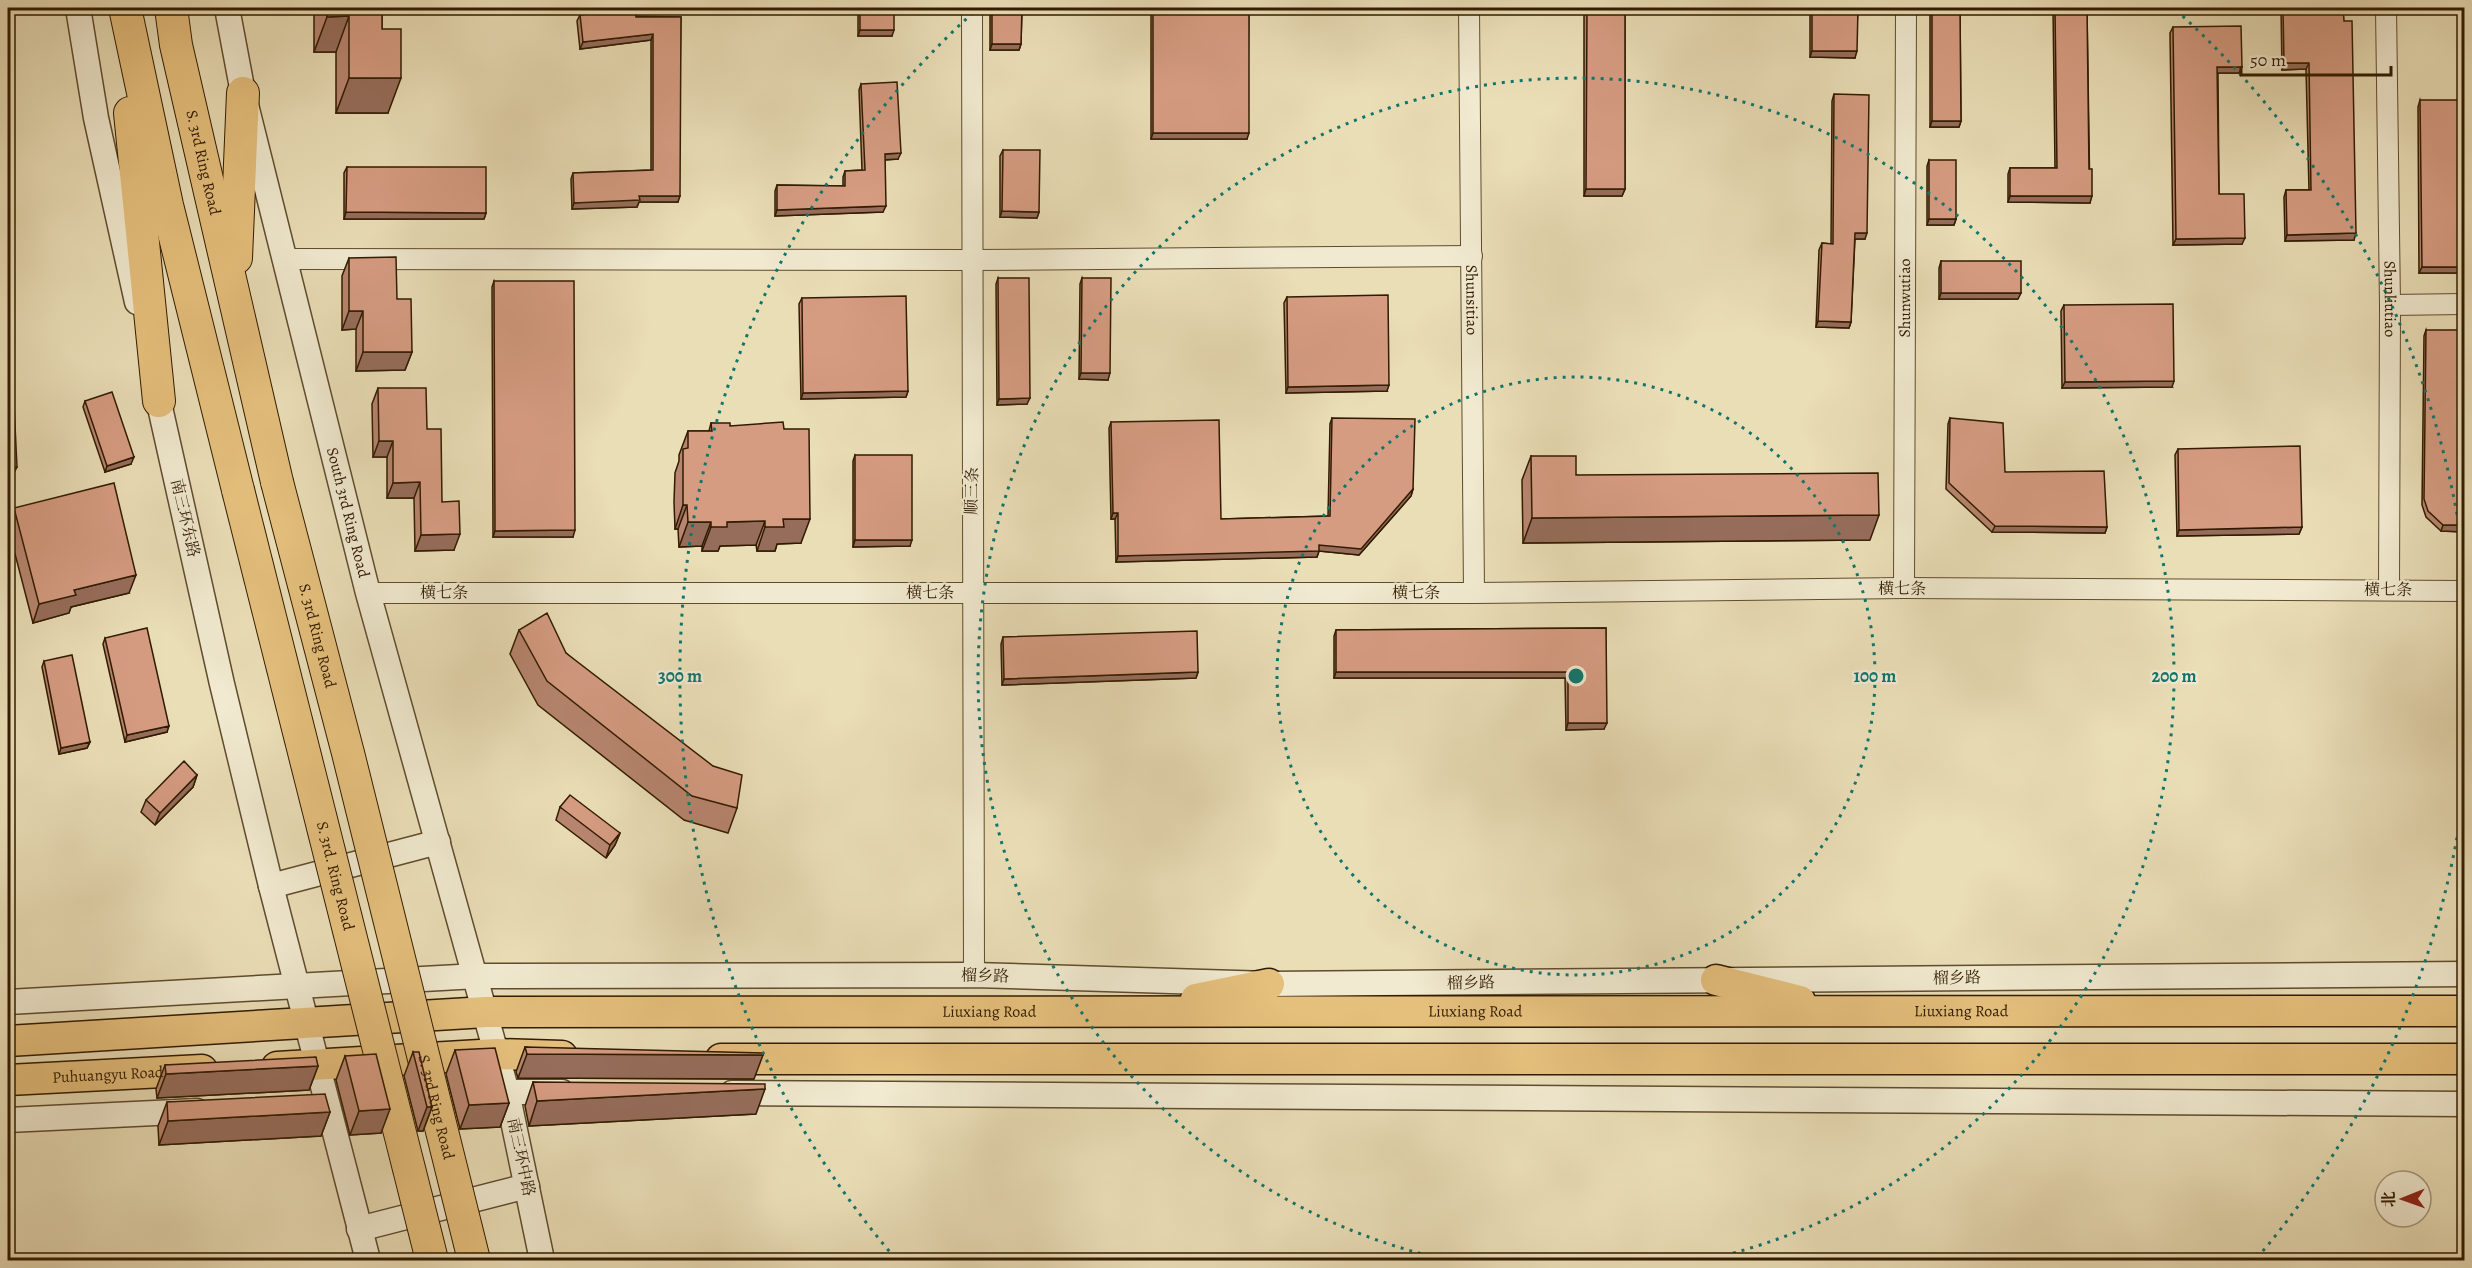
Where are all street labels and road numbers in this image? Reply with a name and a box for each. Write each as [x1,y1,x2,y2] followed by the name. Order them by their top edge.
[180,108,226,218] street label: S. 3rd Ring Road
[1894,258,1916,338] street label: Shunwutiao
[2378,261,2401,337] street label: Shunliutiao
[1460,265,1483,335] street label: Shunsitiao
[321,445,375,580] street label: South 3rd Ring Road
[961,467,983,515] street label: 顺三条
[165,477,205,559] street label: 南三环东路
[1878,578,1926,600] street label: 横七条
[2364,579,2412,601] street label: 横七条
[293,581,342,691] street label: S. 3rd Ring Road
[420,582,468,604] street label: 横七条
[906,582,954,604] street label: 横七条
[1392,582,1440,604] street label: 横七条
[311,819,360,933] street label: S. 3rd. Ring Road
[961,965,1009,987] street label: 榴乡路
[1933,967,1981,989] street label: 榴乡路
[1447,972,1495,994] street label: 榴乡路
[1428,1000,1523,1023] street label: Liuxiang Road
[1914,1000,2009,1022] street label: Liuxiang Road
[942,1001,1037,1023] street label: Liuxiang Road
[412,1052,460,1162] street label: S. 3rd Ring Road
[52,1061,164,1089] street label: Puhuangyu Road
[502,1116,540,1198] street label: 南三环中路

